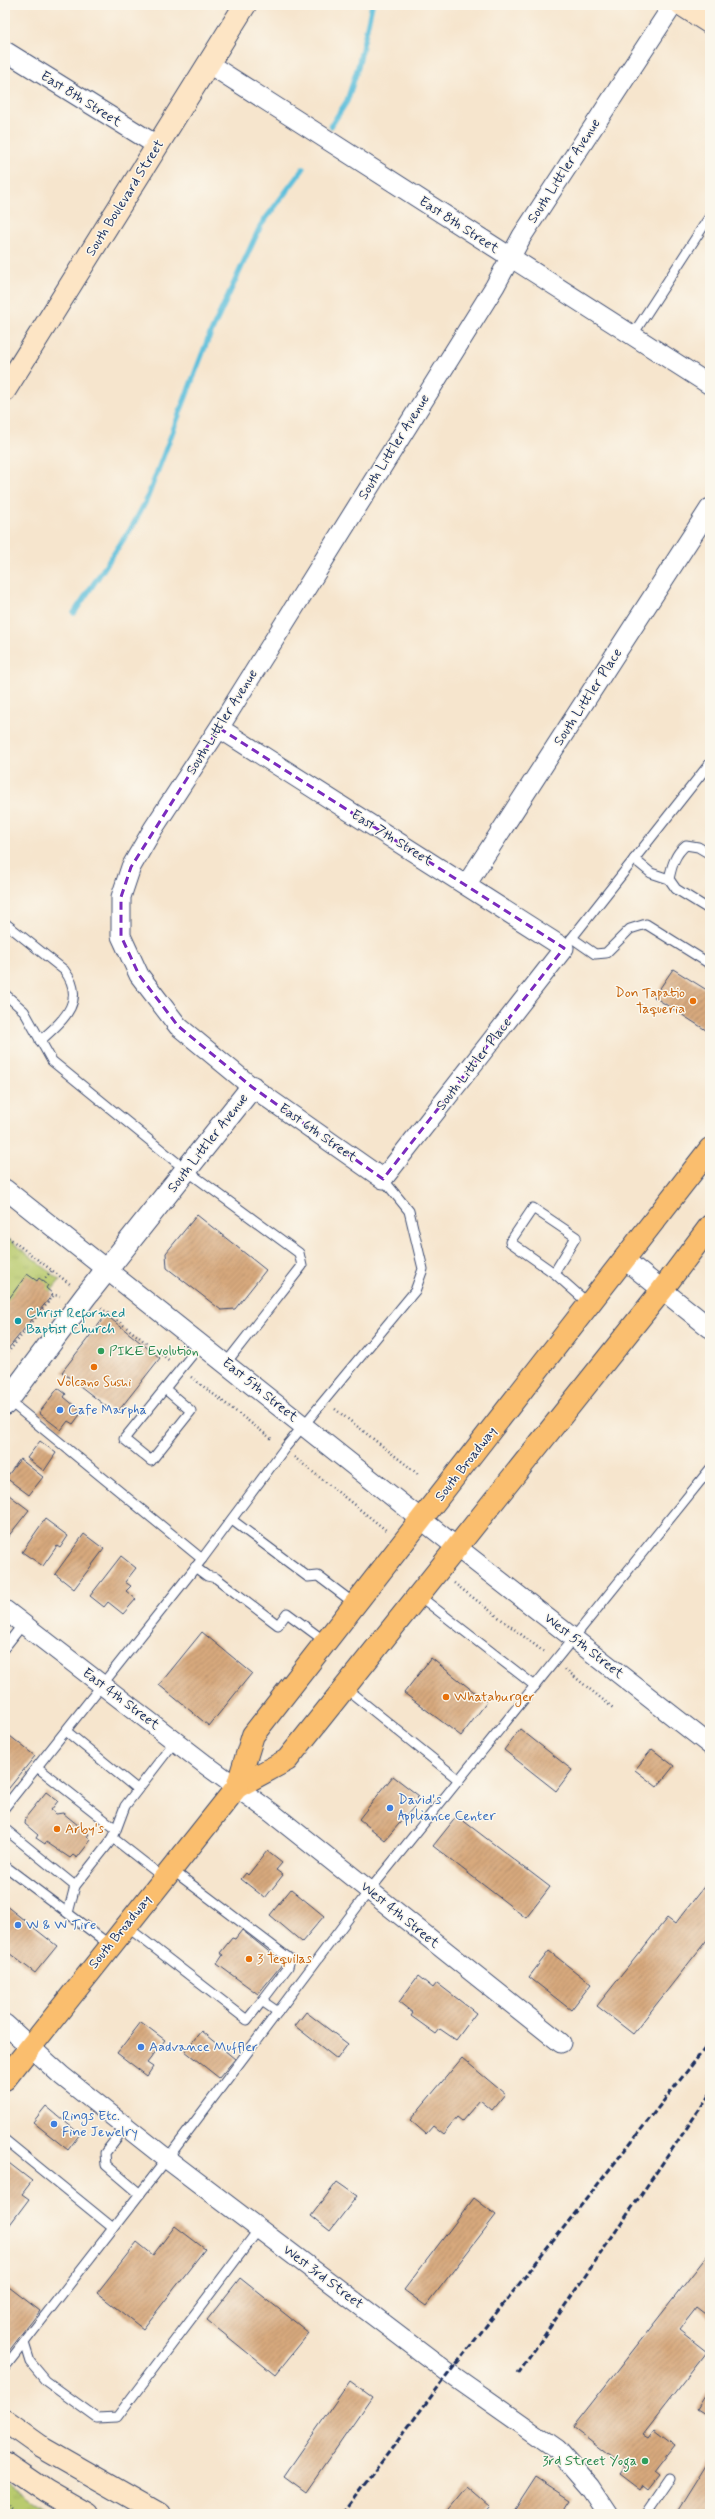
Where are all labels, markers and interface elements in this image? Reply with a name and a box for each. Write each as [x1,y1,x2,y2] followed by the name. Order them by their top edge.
[37,67,125,131] street label: East 8th Street
[523,115,605,227] street label: South Littler Avenue
[82,136,168,260] street label: South Boulevard Street
[415,192,503,258] street label: East 8th Street
[354,391,434,503] street label: South Littler Avenue
[550,645,626,749] street label: South Littler Place
[182,666,262,778] street label: South Littler Avenue
[348,806,437,871] street label: East 7th Street
[615,984,685,1018] place label: Don Tapatio Taqueria
[688,996,698,1006] marker: Don Tapatio Taqueria
[432,1014,516,1114] street label: South Littler Place
[164,1090,252,1196] street label: South Littler Avenue
[275,1099,361,1167] street label: East 6th Street
[26,1304,125,1338] place label: Christ Reformed Baptist Church
[13,1316,23,1326] marker: Christ Reformed Baptist Church
[109,1342,199,1360] place label: PIKE Evolution
[96,1346,106,1356] marker: PIKE Evolution
[218,1354,302,1427] street label: East 5th Street
[89,1362,99,1372] marker: Volcano Sushi
[57,1373,131,1391] place label: Volcano Sushi
[68,1401,147,1419] place label: Cafe Marpha
[55,1405,65,1415] marker: Cafe Marpha
[431,1423,501,1505] street label: South Broadway
[540,1609,628,1683] street label: West 5th Street
[79,1664,164,1734] street label: East 4th Street
[454,1688,535,1707] place label: Whataburger
[441,1692,451,1702] marker: Whataburger
[398,1791,496,1826] place label: David's Appliance Center
[385,1803,395,1813] marker: David's Appliance Center
[65,1820,104,1838] place label: Arby's
[52,1824,62,1834] marker: Arby's
[357,1878,444,1953] street label: West 4th Street
[85,1891,155,1973] street label: South Broadway
[26,1916,96,1934] place label: W & W Tire
[13,1920,23,1930] marker: W & W Tire
[257,1950,312,1968] place label: 3 Tequilas
[244,1954,254,1964] marker: 3 Tequilas
[149,2038,258,2056] place label: Aadvance Muffler
[136,2042,146,2052] marker: Aadvance Muffler
[62,2107,138,2141] place label: Rings Etc. Fine Jewelry
[49,2119,59,2129] marker: Rings Etc. Fine Jewelry
[279,2241,367,2313] street label: West 3rd Street
[542,2452,637,2472] place label: 3rd Street Yoga
[640,2456,650,2466] marker: 3rd Street Yoga

